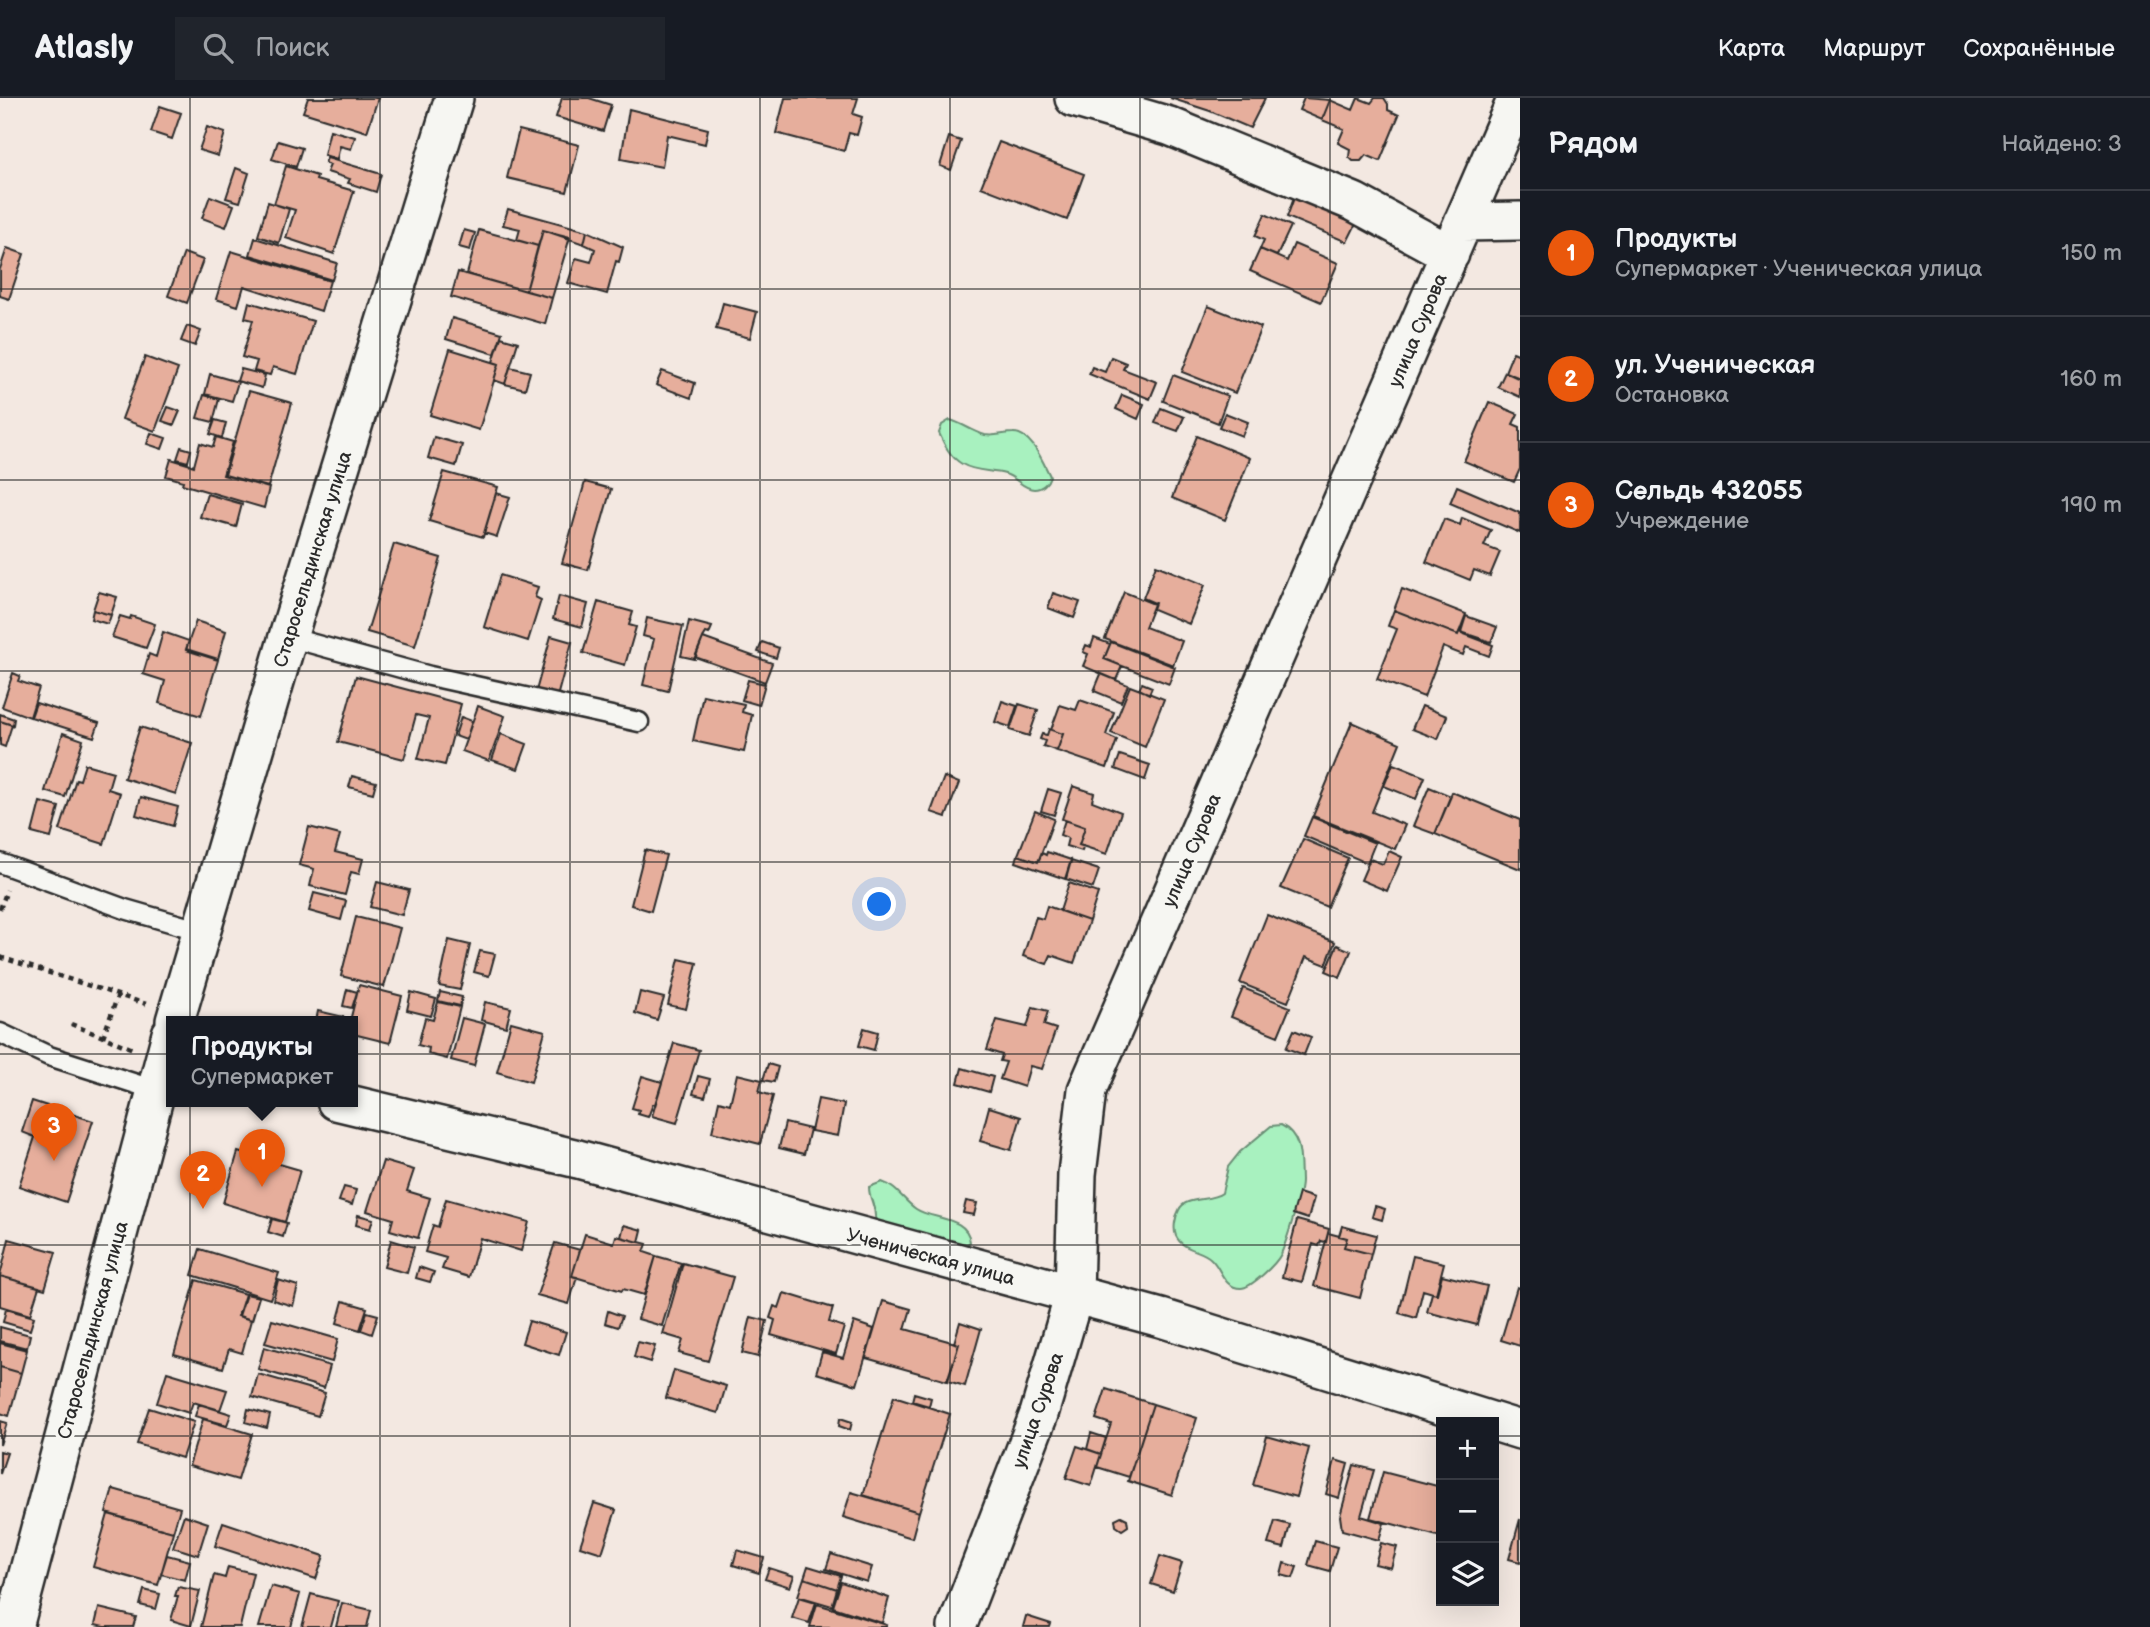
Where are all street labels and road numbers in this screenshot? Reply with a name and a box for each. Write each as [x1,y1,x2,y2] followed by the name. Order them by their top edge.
[1384,270,1453,391] street label: улица Сурова
[270,449,357,670] street label: Старосельдинская улица
[1158,790,1227,911] street label: улица Сурова
[53,1219,134,1442] street label: Старосельдинская улица
[844,1224,1017,1291] street label: Ученическая улица
[1008,1349,1069,1472] street label: улица Сурова

